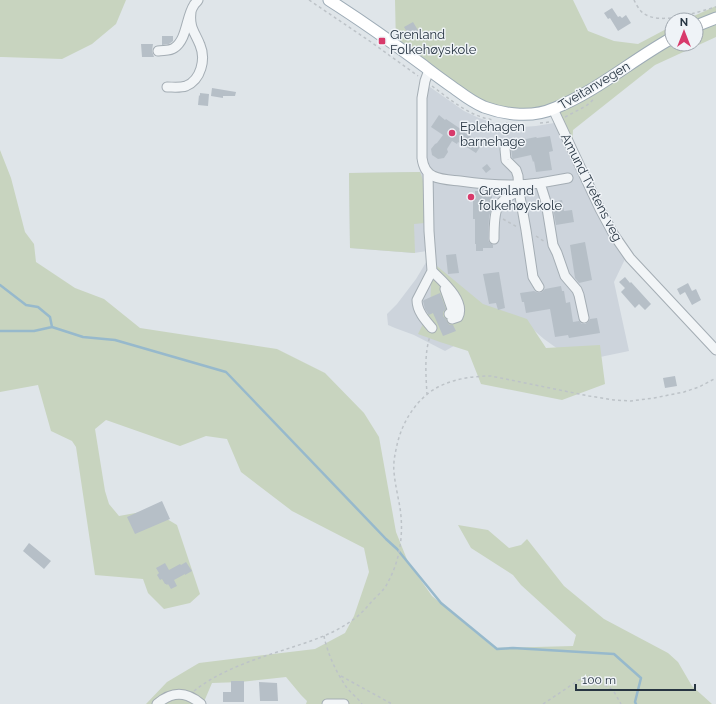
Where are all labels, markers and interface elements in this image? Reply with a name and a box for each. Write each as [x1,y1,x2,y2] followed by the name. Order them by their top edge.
[664,12,704,52] north arrow
[680,16,688,29] text: N
[390,27,477,57] place label: Grenland Folkehøyskole
[377,36,387,46] marker: Grenland Folkehøyskole
[556,58,633,113] street label: Tveitanvegen
[460,119,526,149] place label: Eplehagen barnehage
[447,128,457,138] marker: Eplehagen barnehage
[558,131,625,244] street label: Amund Tvetens veg
[479,183,563,213] place label: Grenland folkehøyskole
[466,192,476,202] marker: Grenland folkehøyskole
[576,666,695,692] scale bar
[582,673,616,687] text: 100 m

